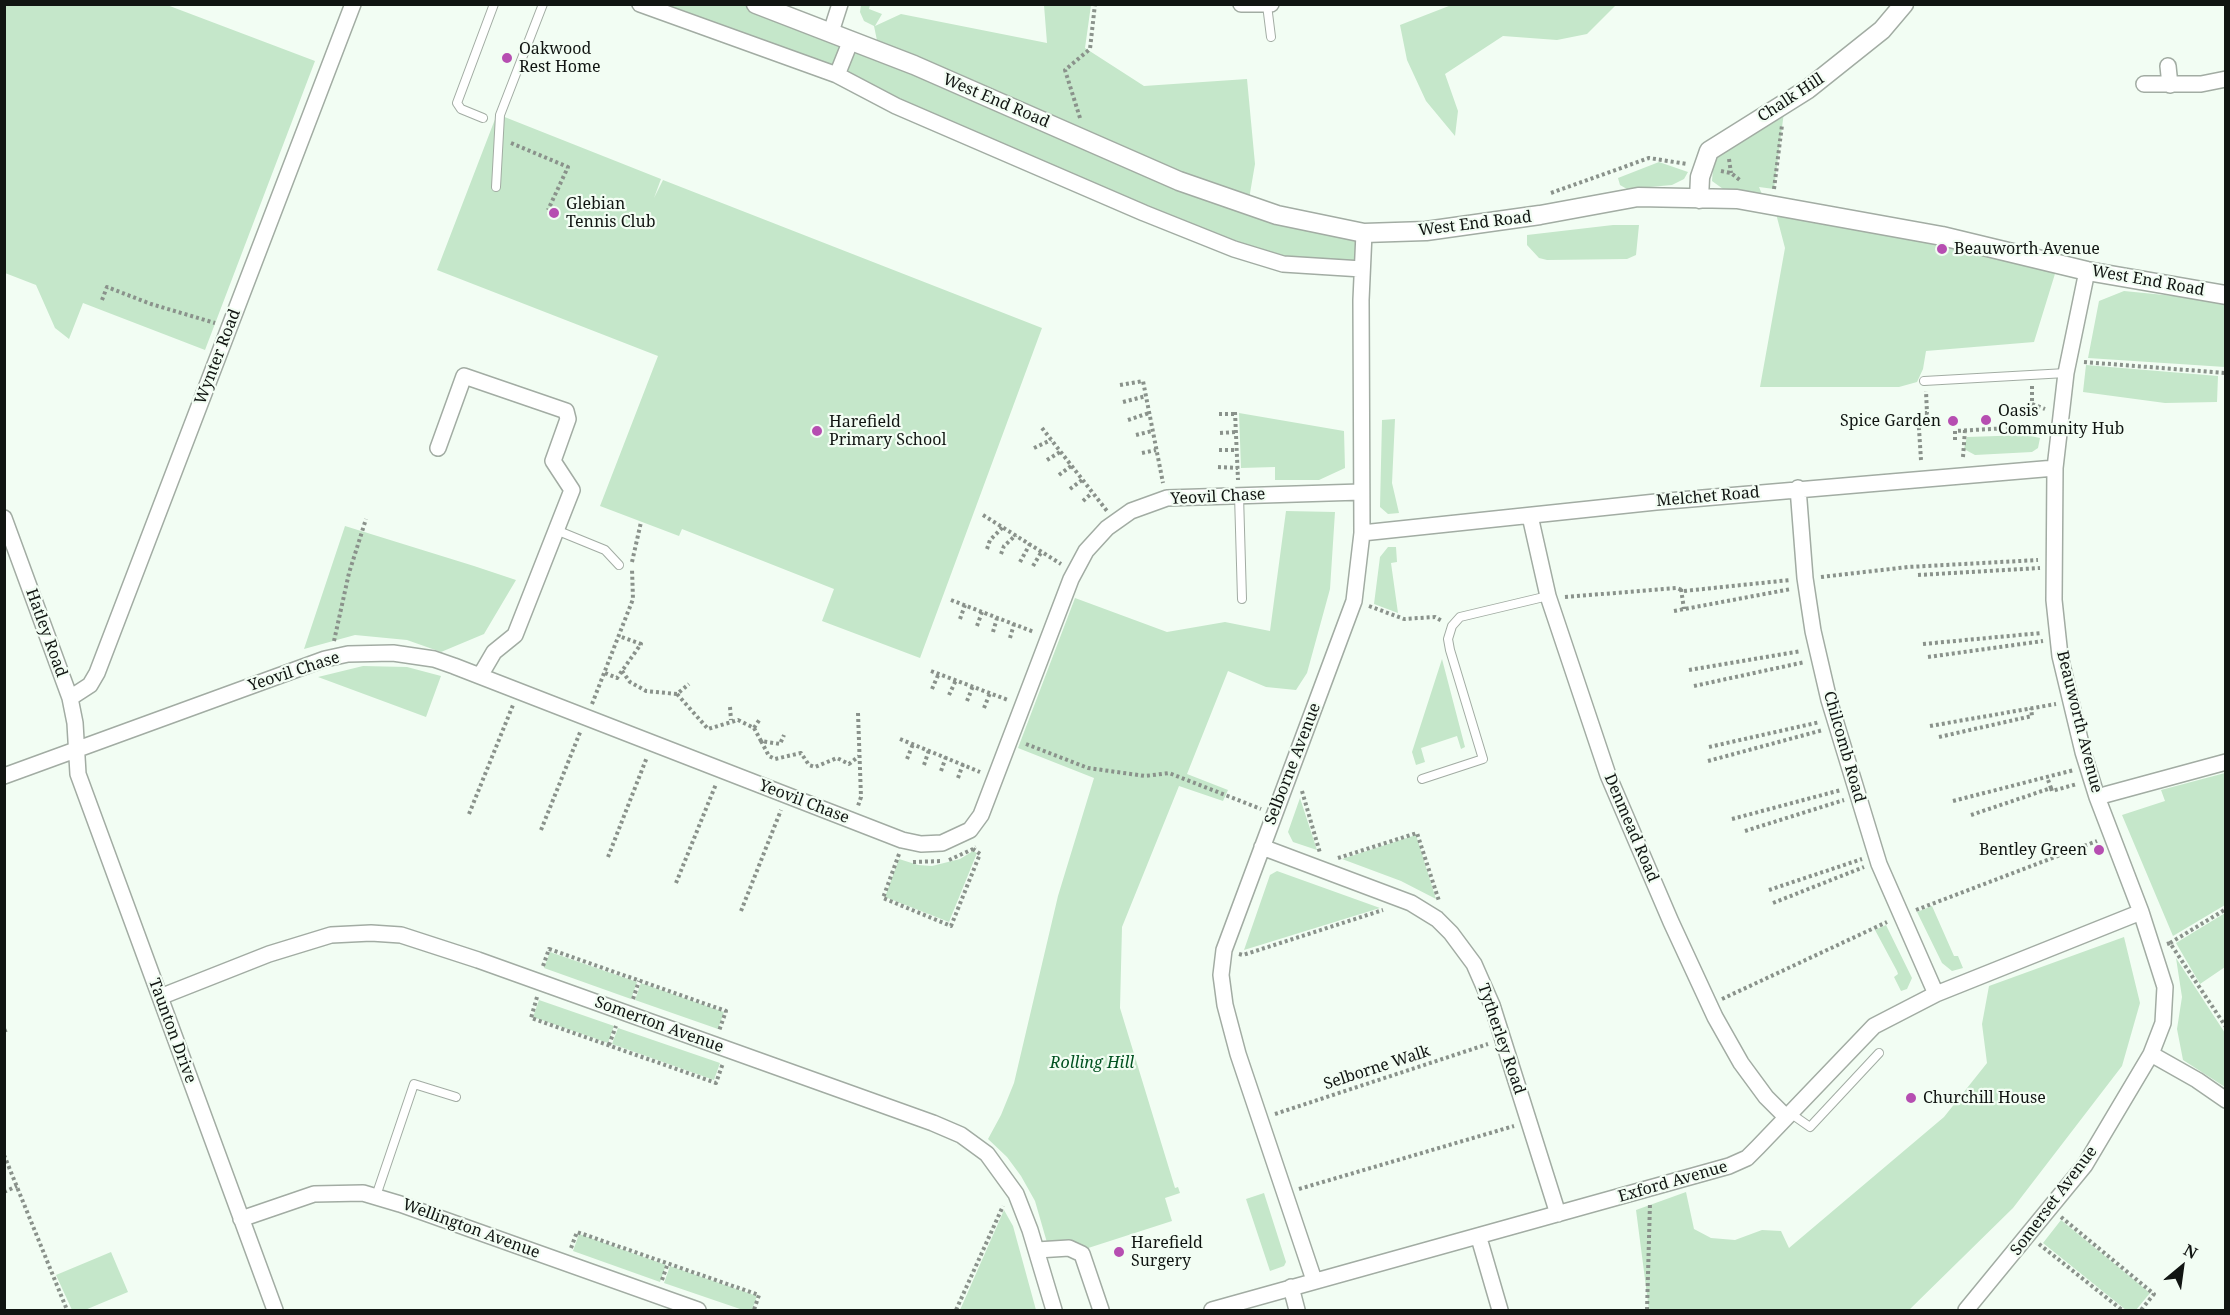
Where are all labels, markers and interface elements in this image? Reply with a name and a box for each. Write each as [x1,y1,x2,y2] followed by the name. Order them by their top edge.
[519,39,601,77] place label: Oakwood Rest Home
[500,51,514,65] marker: Oakwood Rest Home
[1754,69,1828,127] street label: Chalk Hill
[940,70,1052,132] street label: West End Road
[566,194,655,232] place label: Glebian Tennis Club
[547,206,561,220] marker: Glebian Tennis Club
[1417,208,1533,240] street label: West End Road
[1954,239,2100,259] place label: Beauworth Avenue
[1935,242,1949,256] marker: Beauworth Avenue
[2090,262,2206,300] street label: West End Road
[191,307,245,407] street label: Wynter Road
[1998,401,2124,439] place label: Oasis Community Hub
[1840,411,1941,431] place label: Spice Garden
[829,412,946,450] place label: Harefield Primary School
[1979,413,1993,427] marker: Oasis Community Hub
[1946,414,1960,428] marker: Spice Garden
[810,424,824,438] marker: Harefield Primary School
[1656,483,1760,511] street label: Melchet Road
[1170,485,1266,509] street label: Yeovil Chase
[21,586,71,680] street label: Hatley Road
[246,648,342,696] street label: Yeovil Chase
[2052,649,2106,795] street label: Beauworth Avenue
[1819,689,1869,805] street label: Chilcomb Road
[1261,700,1325,828] street label: Selborne Avenue
[1600,771,1662,885] street label: Denmead Road
[756,776,852,828] street label: Yeovil Chase
[1979,840,2087,860] place label: Bentley Green
[2092,843,2106,857] marker: Bentley Green
[144,976,200,1086] street label: Taunton Drive
[1473,981,1529,1097] street label: Tytherley Road
[592,993,726,1057] street label: Somerton Avenue
[1321,1042,1433,1094] street label: Selborne Walk
[1050,1053,1134,1073] park label: Rolling Hill
[1923,1088,2046,1108] place label: Churchill House
[1904,1091,1918,1105] marker: Churchill House
[2007,1143,2101,1259] street label: Somerset Avenue
[1616,1157,1730,1207] street label: Exford Avenue
[400,1195,542,1263] street label: Wellington Avenue
[1131,1233,1203,1271] place label: Harefield Surgery
[2152,1237,2212,1297] north arrow
[2180,1239,2202,1264] text: N
[1112,1245,1126,1259] marker: Harefield Surgery

